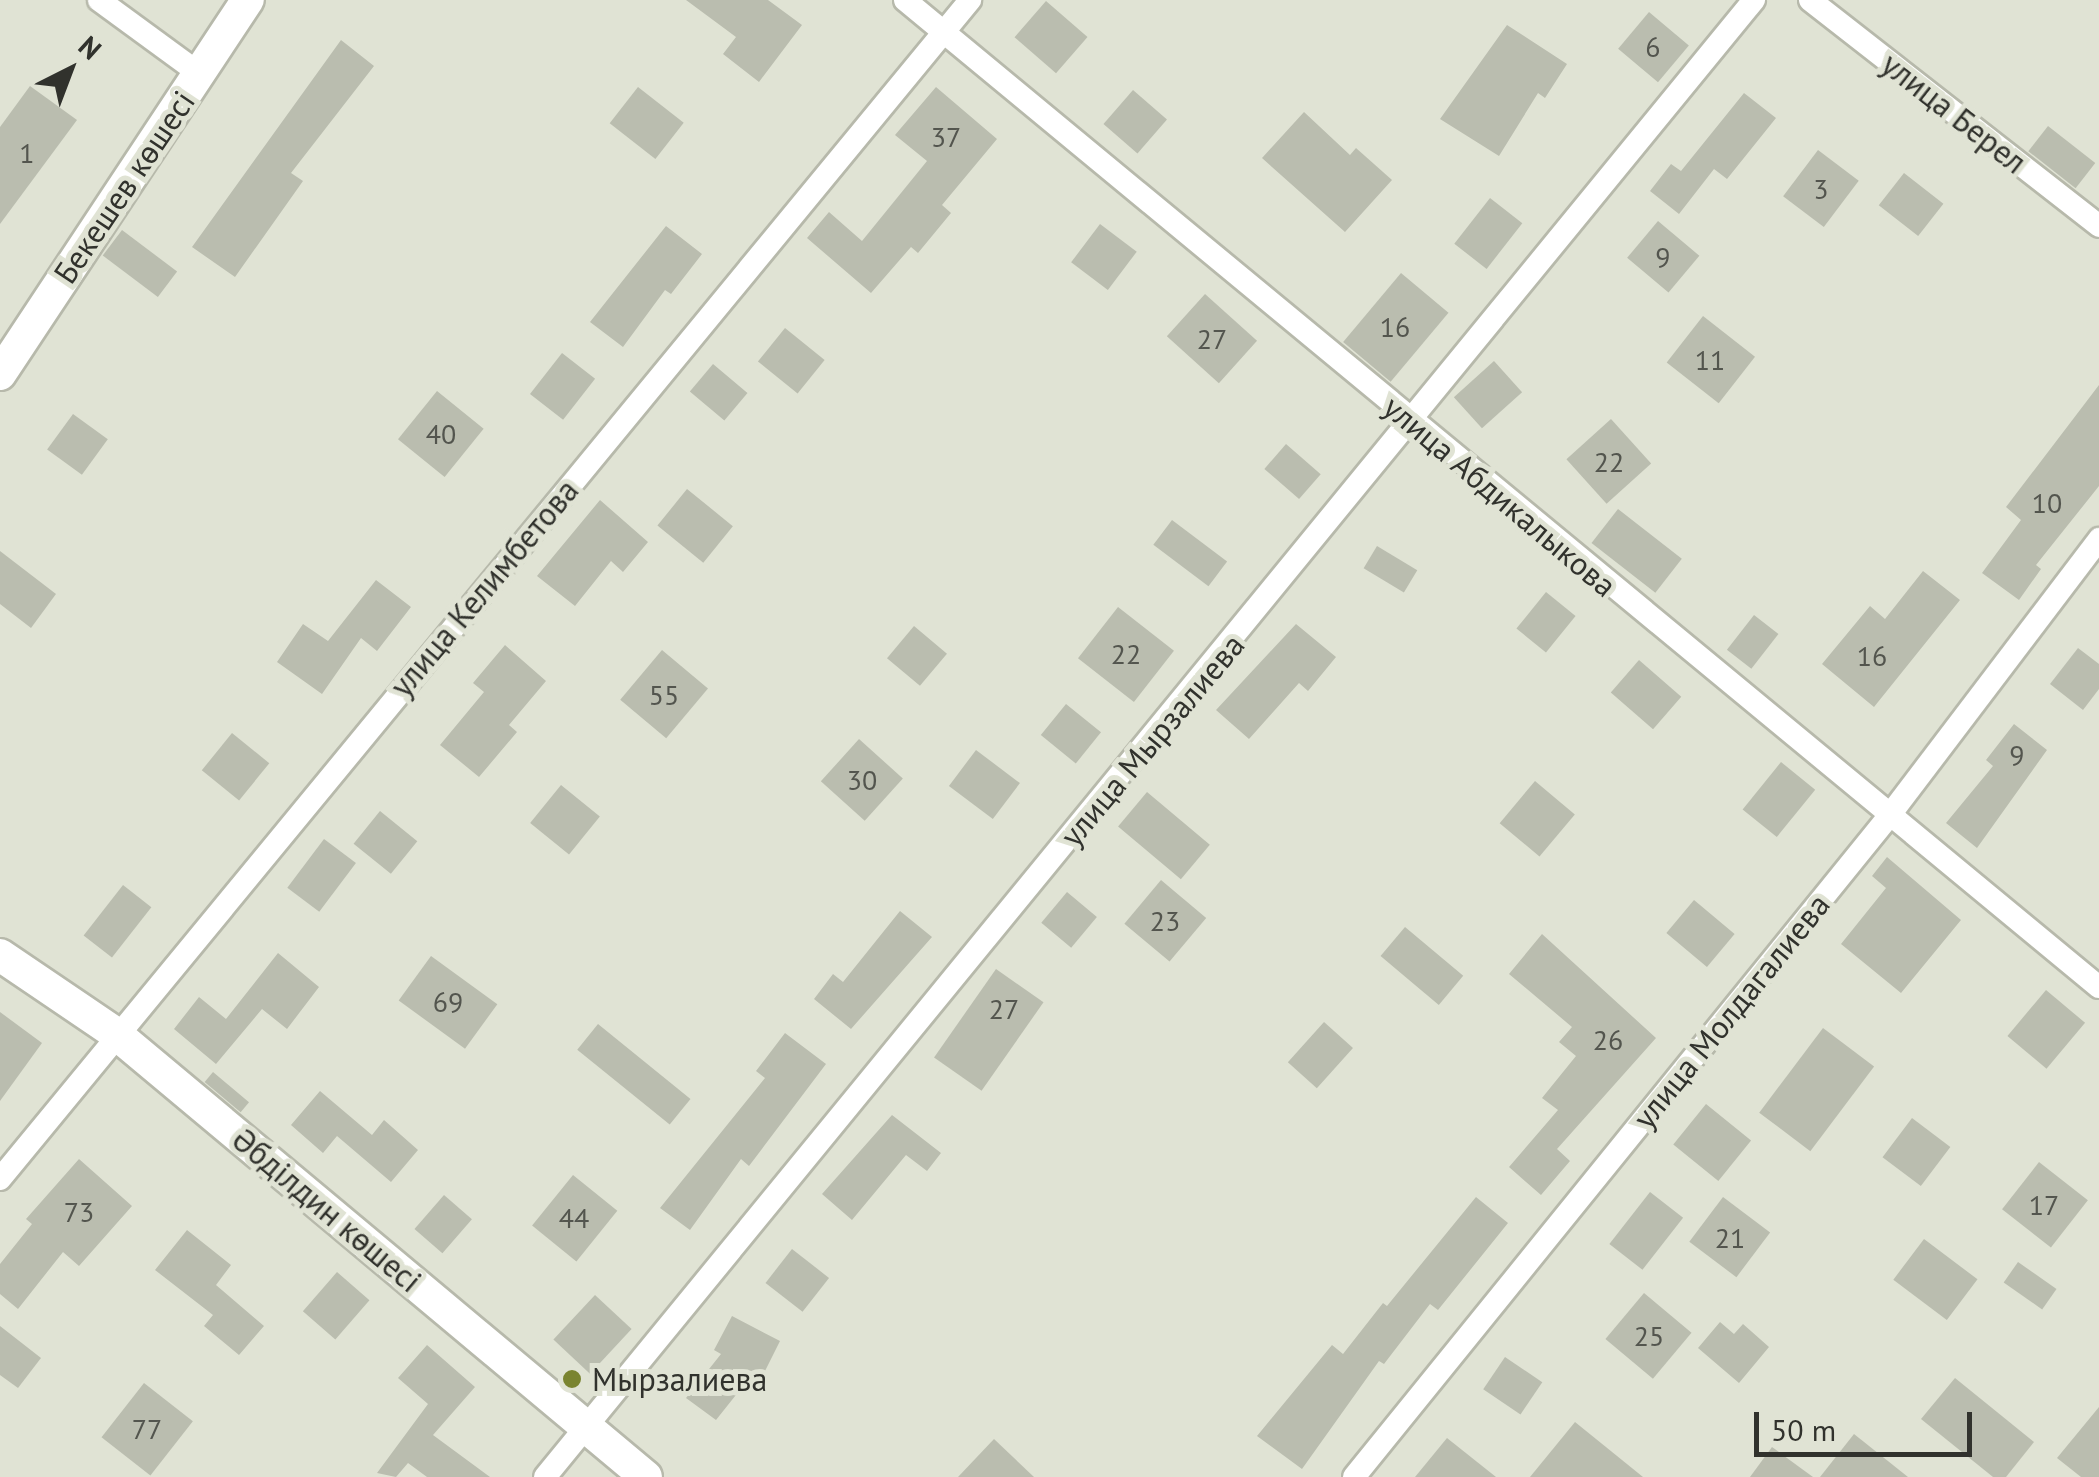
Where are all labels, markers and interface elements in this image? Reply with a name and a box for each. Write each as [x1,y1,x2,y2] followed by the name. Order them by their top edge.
[20,20,120,120] north arrow
[71,27,110,67] text: N
[1645,30,1661,64] house number: 6
[1874,45,2034,181] street label: улица Берел
[45,83,203,291] street label: Бекешев көшесі
[931,120,961,154] house number: 37
[19,136,35,170] house number: 1
[1813,172,1829,206] house number: 3
[1655,240,1671,274] house number: 9
[1380,310,1410,344] house number: 16
[1197,322,1227,356] house number: 27
[1695,343,1725,377] house number: 11
[1376,387,1624,605] street label: улица Абдикалыкова
[426,417,456,451] house number: 40
[1594,445,1624,479] house number: 22
[382,472,586,704] street label: улица Келимбетова
[2032,486,2062,520] house number: 10
[1052,626,1252,854] street label: улица Мырзалиева
[1111,637,1141,671] house number: 22
[1857,639,1887,673] house number: 16
[649,678,679,712] house number: 55
[2009,738,2025,772] house number: 9
[847,763,877,797] house number: 30
[1625,886,1837,1136] street label: улица Молдагалиева
[1150,904,1180,938] house number: 23
[433,985,463,1019] house number: 69
[989,992,1019,1026] house number: 27
[1593,1023,1623,1057] house number: 26
[225,1120,429,1300] street label: Әбділдин көшесі
[2029,1188,2059,1222] house number: 17
[64,1195,94,1229] house number: 73
[559,1201,589,1235] house number: 44
[1715,1221,1745,1255] house number: 21
[1634,1319,1664,1353] house number: 25
[592,1360,767,1398] place label: Мырзалиева
[561,1368,583,1390] marker: Мырзалиева
[1759,1392,1976,1454] scale bar
[1771,1410,1836,1449] text: 50 m
[132,1412,162,1446] house number: 77

